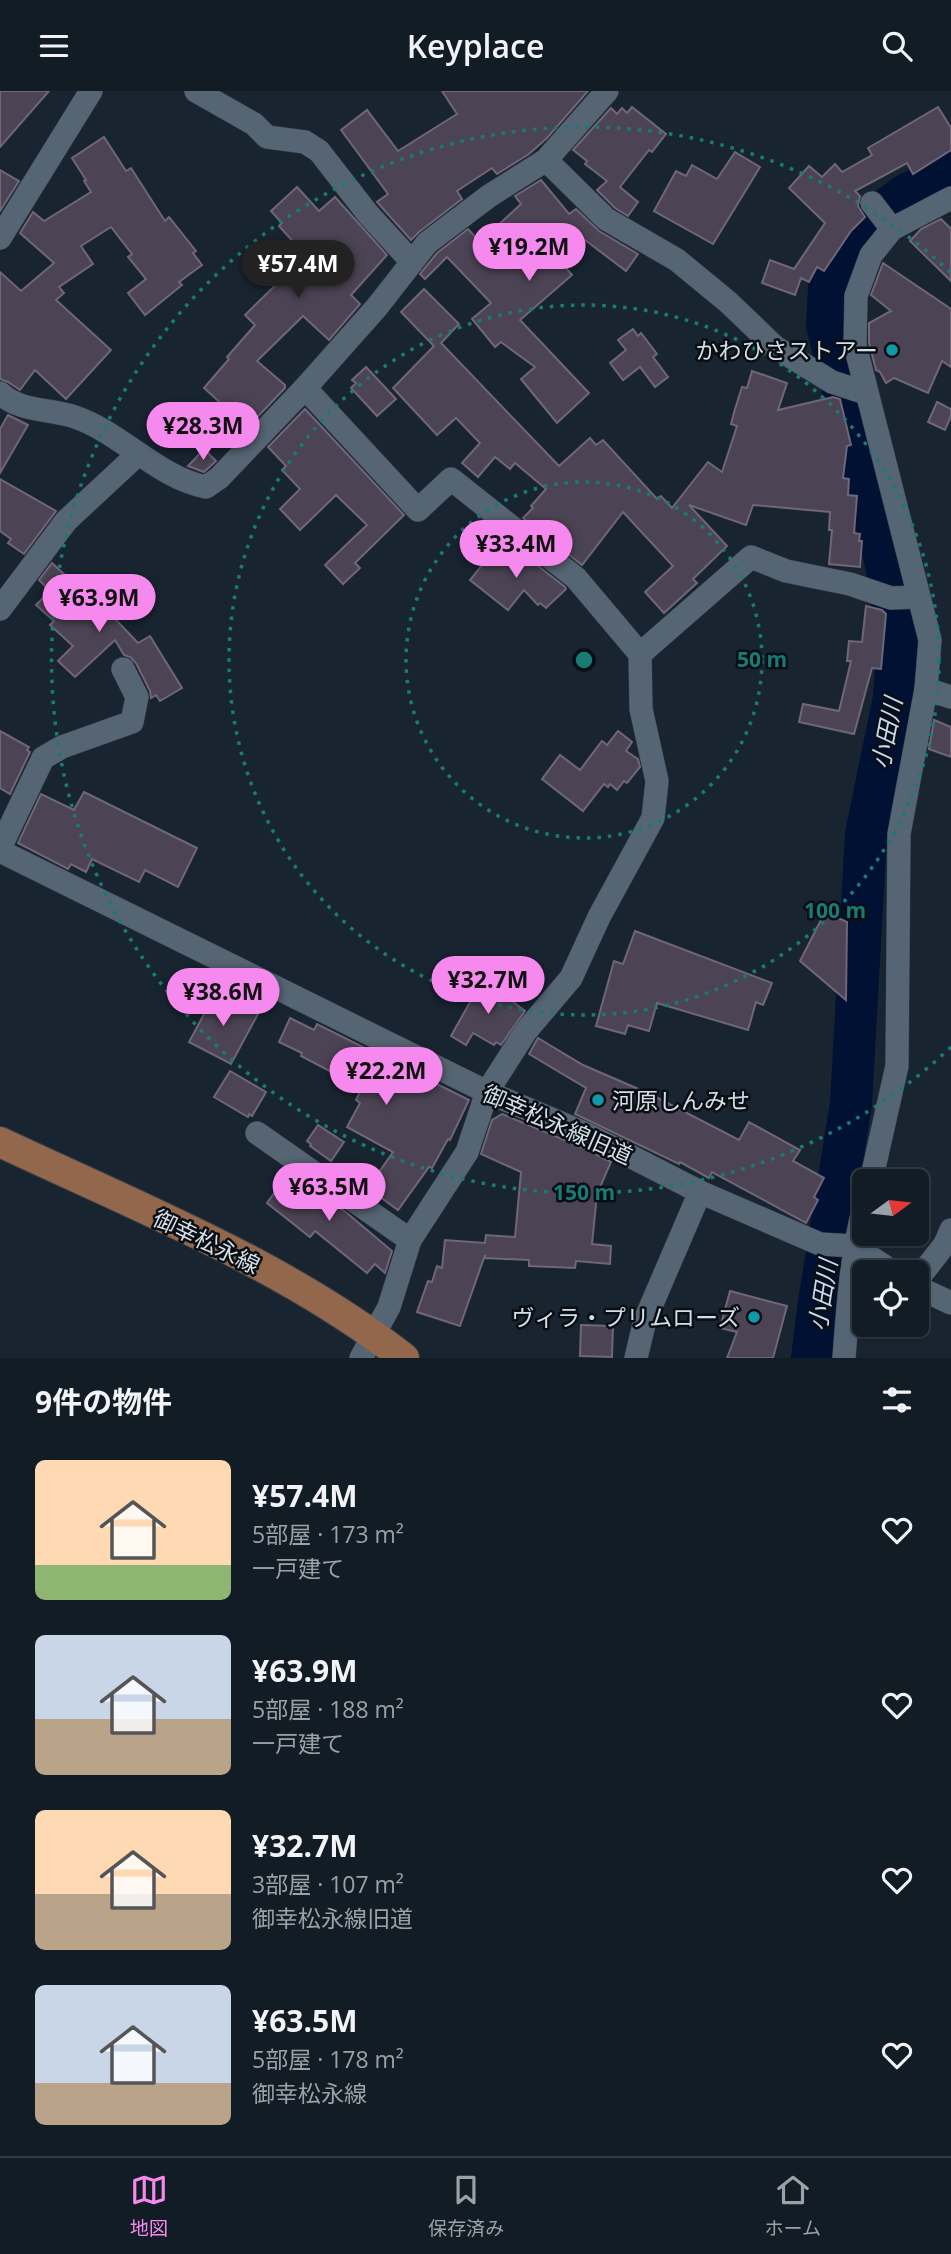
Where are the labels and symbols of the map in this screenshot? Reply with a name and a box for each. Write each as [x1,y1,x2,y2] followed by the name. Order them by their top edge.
[472,223,586,283] pin: ¥19.2M
[241,241,355,300] pin: ¥57.4M
[695,334,878,366] place label: かわひさストアー
[884,342,900,358] marker: かわひさストアー
[146,403,260,462] pin: ¥28.3M
[459,521,573,580] pin: ¥33.4M
[42,575,156,634] pin: ¥63.9M
[737,645,787,673] text: 50 m
[572,648,596,672] centre of rings
[863,692,910,771] water label: 小田川
[804,896,866,924] text: 100 m
[431,957,545,1016] pin: ¥32.7M
[166,969,280,1028] pin: ¥38.6M
[329,1047,443,1107] pin: ¥22.2M
[478,1077,638,1171] street label: 御幸松永線旧道
[612,1084,750,1116] place label: 河原しんみせ
[590,1092,606,1108] marker: 河原しんみせ
[272,1163,386,1223] pin: ¥63.5M
[852,1169,929,1246] north arrow
[553,1178,615,1206] text: 150 m
[148,1201,266,1281] street label: 御幸松永線
[800,1254,844,1333] water label: 小田川
[511,1301,740,1333] place label: ヴィラ・プリムローズ
[746,1309,762,1325] marker: ヴィラ・プリムローズ

